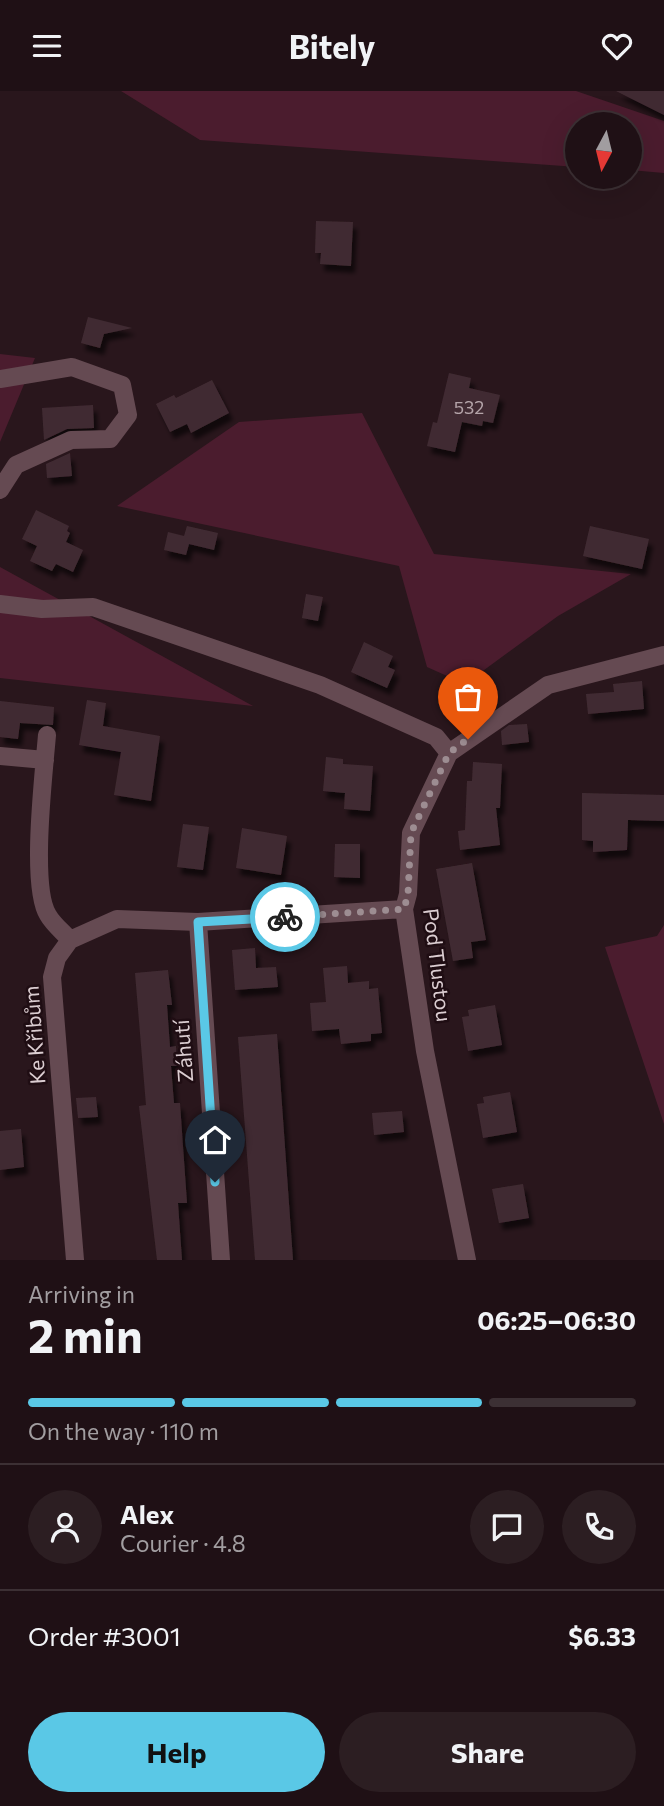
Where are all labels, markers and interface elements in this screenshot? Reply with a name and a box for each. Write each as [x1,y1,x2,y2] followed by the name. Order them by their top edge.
[289,26,375,66] text: Bitely
[28,27,66,65] icon: menu
[598,27,636,65] icon: heart
[565,112,642,189] north arrow
[565,112,642,189] map controls
[454,396,484,418] house number: 532
[438,667,498,739] pin
[449,678,487,716] icon: bag
[250,882,320,952] courier
[266,898,304,936] icon: bike
[419,907,458,1023] street label: Pod Tlustou
[18,985,49,1085] street label: Ke Křibům
[168,1018,197,1083] street label: Záhutí
[185,1110,245,1182] pin
[196,1121,234,1159] icon: home
[28,1280,135,1308] text: Arriving in
[477,1304,636,1335] text: 06:25–06:30
[28,1306,143,1362] text: 2 min
[28,1417,219,1445] text: On the way · 110 m
[28,1490,102,1564] button: person
[470,1490,544,1564] button: chat
[562,1490,636,1564] button: phone
[120,1498,174,1529] text: Alex
[120,1529,246,1557] text: Courier · 4.8
[28,1620,181,1651] text: Order #3001
[568,1620,636,1651] text: $6.33
[28,1712,325,1792] button: Help
[339,1712,636,1792] button: Share

